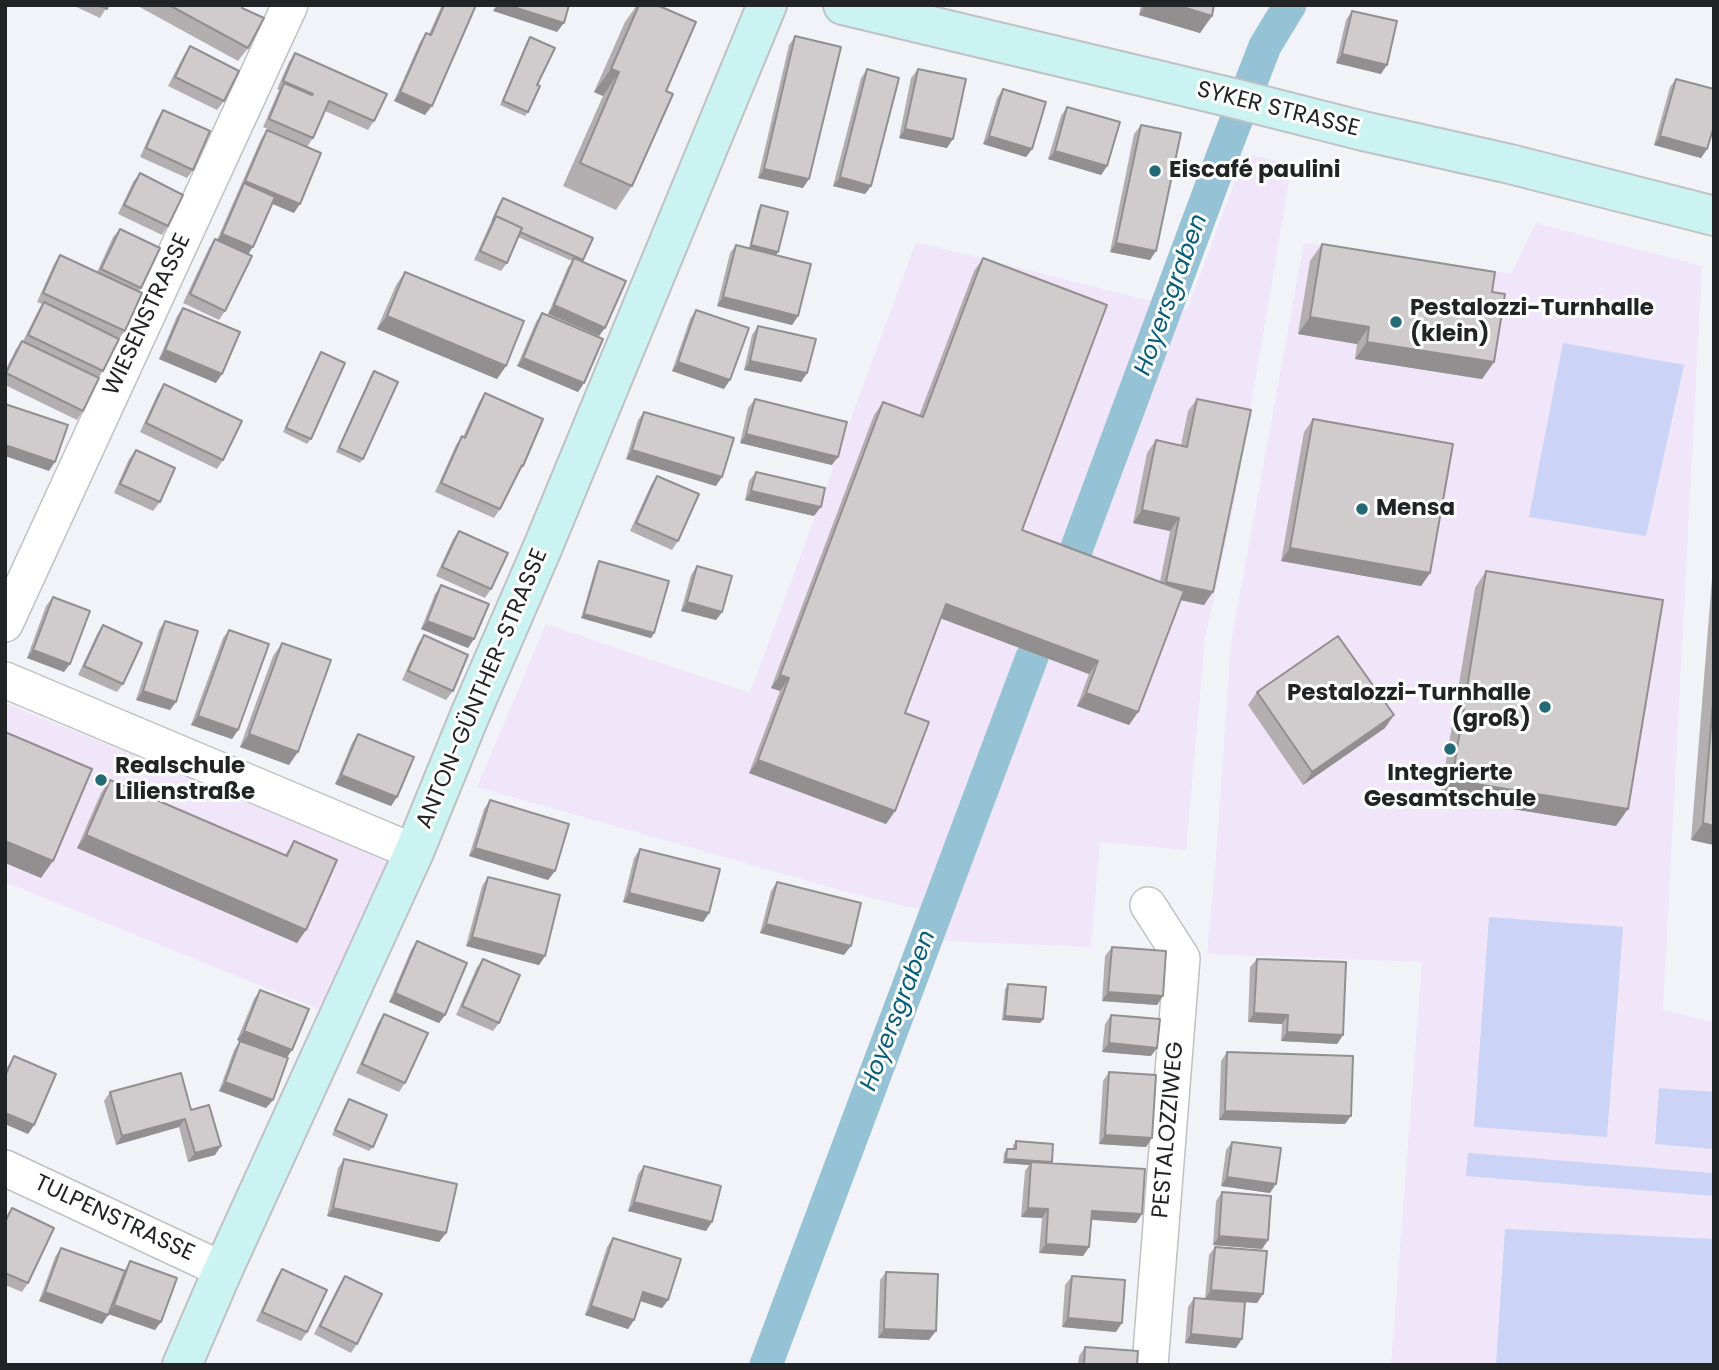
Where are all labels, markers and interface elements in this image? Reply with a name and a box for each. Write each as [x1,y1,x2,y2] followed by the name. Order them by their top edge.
[1194,76,1362,144] street label: SYKER STRASSE
[1169,157,1341,185] place label: Eiscafé paulini
[1147,163,1163,179] marker: Eiscafé paulini
[1129,210,1215,380] water label: Hoyersgraben
[98,230,198,400] street label: WIESENSTRASSE
[1410,295,1654,349] place label: Pestalozzi-Turnhalle (klein)
[1388,314,1404,330] marker: Pestalozzi-Turnhalle (klein)
[1376,495,1455,523] place label: Mensa
[1354,501,1370,517] marker: Mensa
[411,545,555,833] street label: ANTON-GÜNTHER-STRASSE
[1287,680,1531,734] place label: Pestalozzi-Turnhalle (groß)
[1537,699,1553,715] marker: Pestalozzi-Turnhalle (groß)
[1442,741,1458,757] marker: Integrierte Gesamtschule
[115,753,255,807] place label: Realschule Lilienstraße
[1364,760,1536,814] place label: Integrierte Gesamtschule
[93,772,109,788] marker: Realschule Lilienstraße
[855,927,943,1095] water label: Hoyersgraben
[1148,1041,1190,1219] street label: PESTALOZZIWEG
[30,1170,198,1268] street label: TULPENSTRASSE

